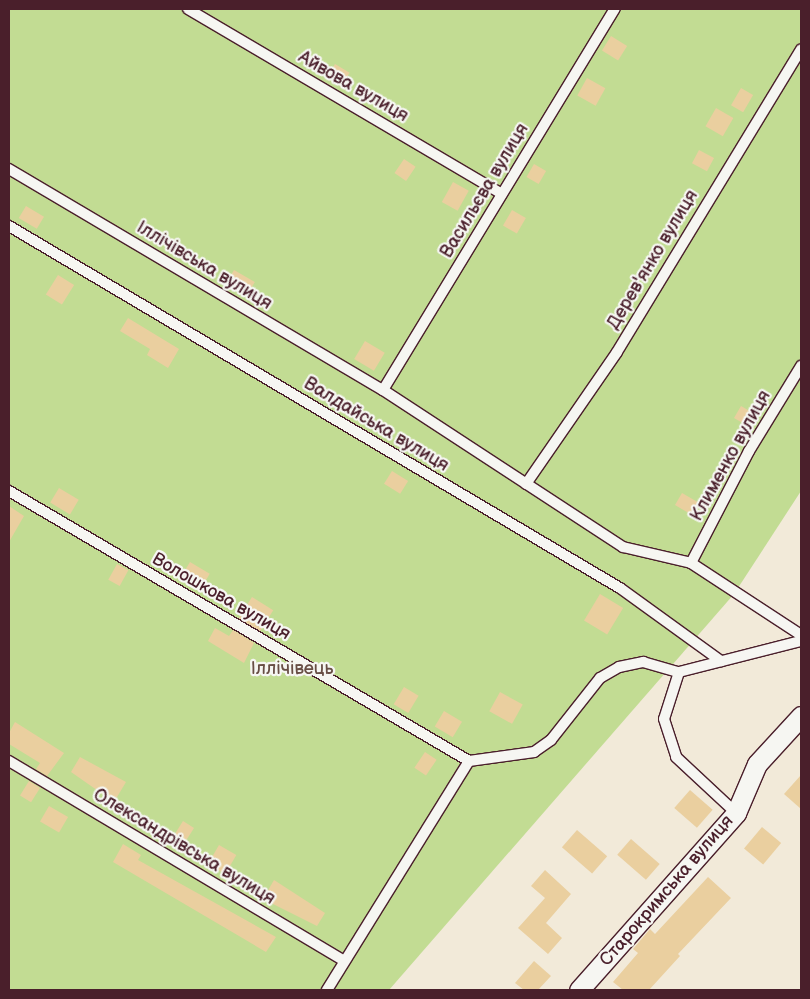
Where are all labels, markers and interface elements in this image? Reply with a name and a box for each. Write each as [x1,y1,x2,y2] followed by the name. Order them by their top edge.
[294,47,412,127] street label: Айвова вулиця
[436,120,534,262] street label: Васильєва вулиця
[603,186,703,334] street label: Дерев'янко вулиця
[132,217,276,315] street label: Іллічівська вулиця
[300,373,452,477] street label: Валдайська вулиця
[686,387,776,525] street label: Клименко вулиця
[148,549,294,645] street label: Волошкова вулиця
[251,658,333,680] park label: Іллічівець
[89,784,279,910] street label: Олександрівська вулиця
[596,811,738,971] street label: Старокримська вулиця

